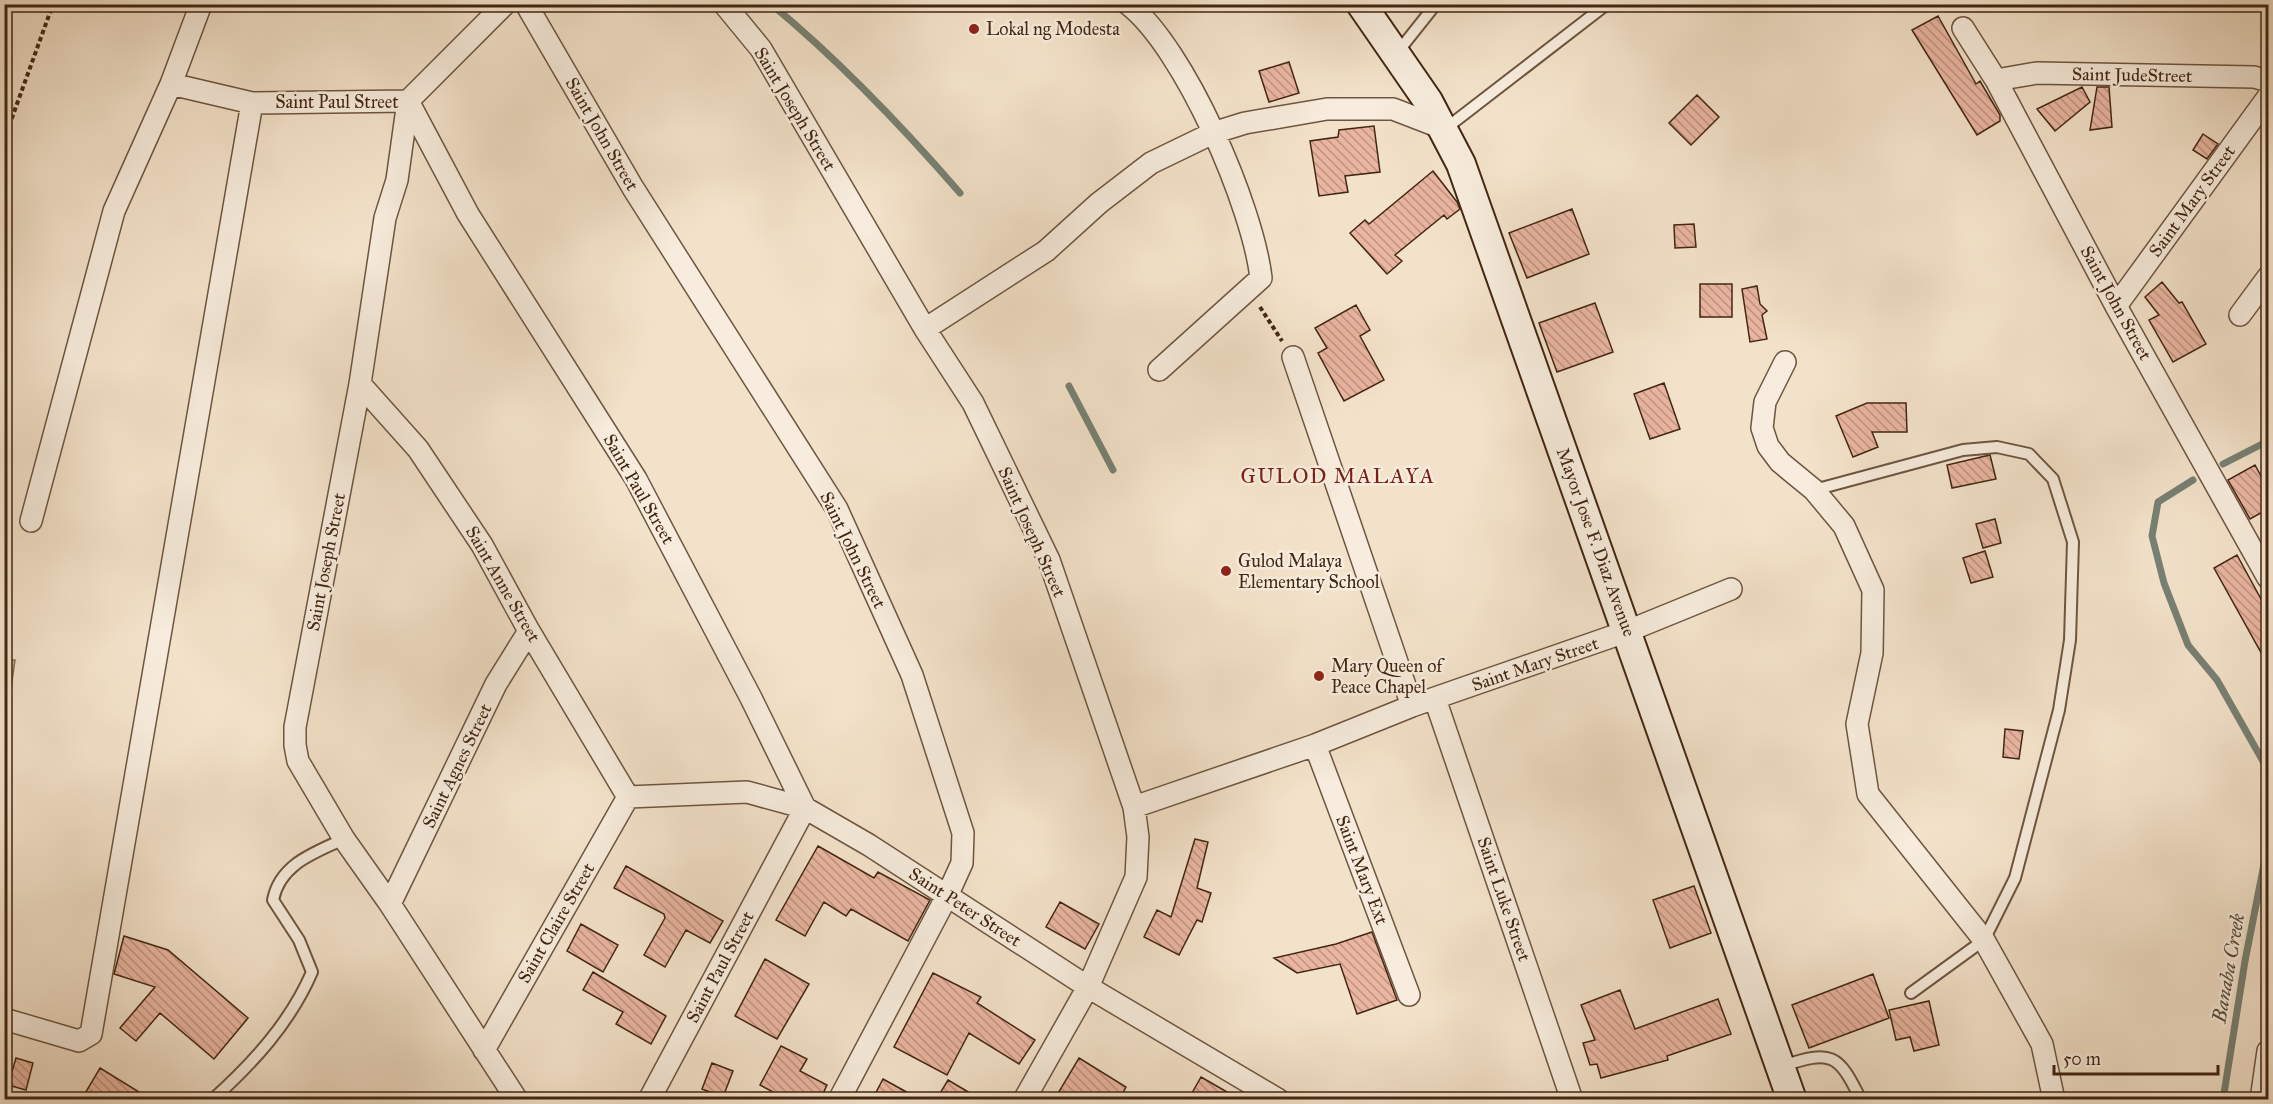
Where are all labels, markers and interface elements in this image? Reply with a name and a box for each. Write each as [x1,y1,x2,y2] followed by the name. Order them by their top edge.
[986,18,1120,41] place label: Lokal ng Modesta
[967,22,981,36] marker: Lokal ng Modesta
[749,43,841,176] street label: Saint Joseph Street
[2072,63,2193,88] street label: Saint JudeStreet
[560,73,644,196] street label: Saint John Street
[275,91,399,113] street label: Saint Paul Street
[2144,140,2240,261] street label: Saint Mary Street
[2075,242,2157,365] street label: Saint John Street
[599,430,680,548] street label: Saint Paul Street
[1551,445,1640,640] street label: Mayor Jose F. Diaz Avenue
[992,463,1071,602] street label: Saint Joseph Street
[1241,463,1435,489] district label: GULOD MALAYA
[814,488,891,613] street label: Saint John Street
[302,490,351,633] street label: Saint Joseph Street
[461,522,545,647] street label: Saint Anne Street
[1238,550,1380,593] place label: Gulod Malaya Elementary School
[1219,564,1233,578] marker: Gulod Malaya Elementary School
[1469,632,1602,696] street label: Saint Mary Street
[1331,655,1445,698] place label: Mary Queen of Peace Chapel
[1312,669,1326,683] marker: Mary Queen of Peace Chapel
[417,700,498,832] street label: Saint Agnes Street
[1331,812,1393,928] street label: Saint Mary Ext
[1472,834,1536,965] street label: Saint Luke Street
[513,858,600,987] street label: Saint Claire Street
[905,863,1026,952] street label: Saint Peter Street
[681,907,759,1027] street label: Saint Paul Street
[2206,911,2249,1026] water label: Banaba Creek
[2054,1038,2218,1076] scale bar
[2063,1048,2101,1070] text: 50 m

